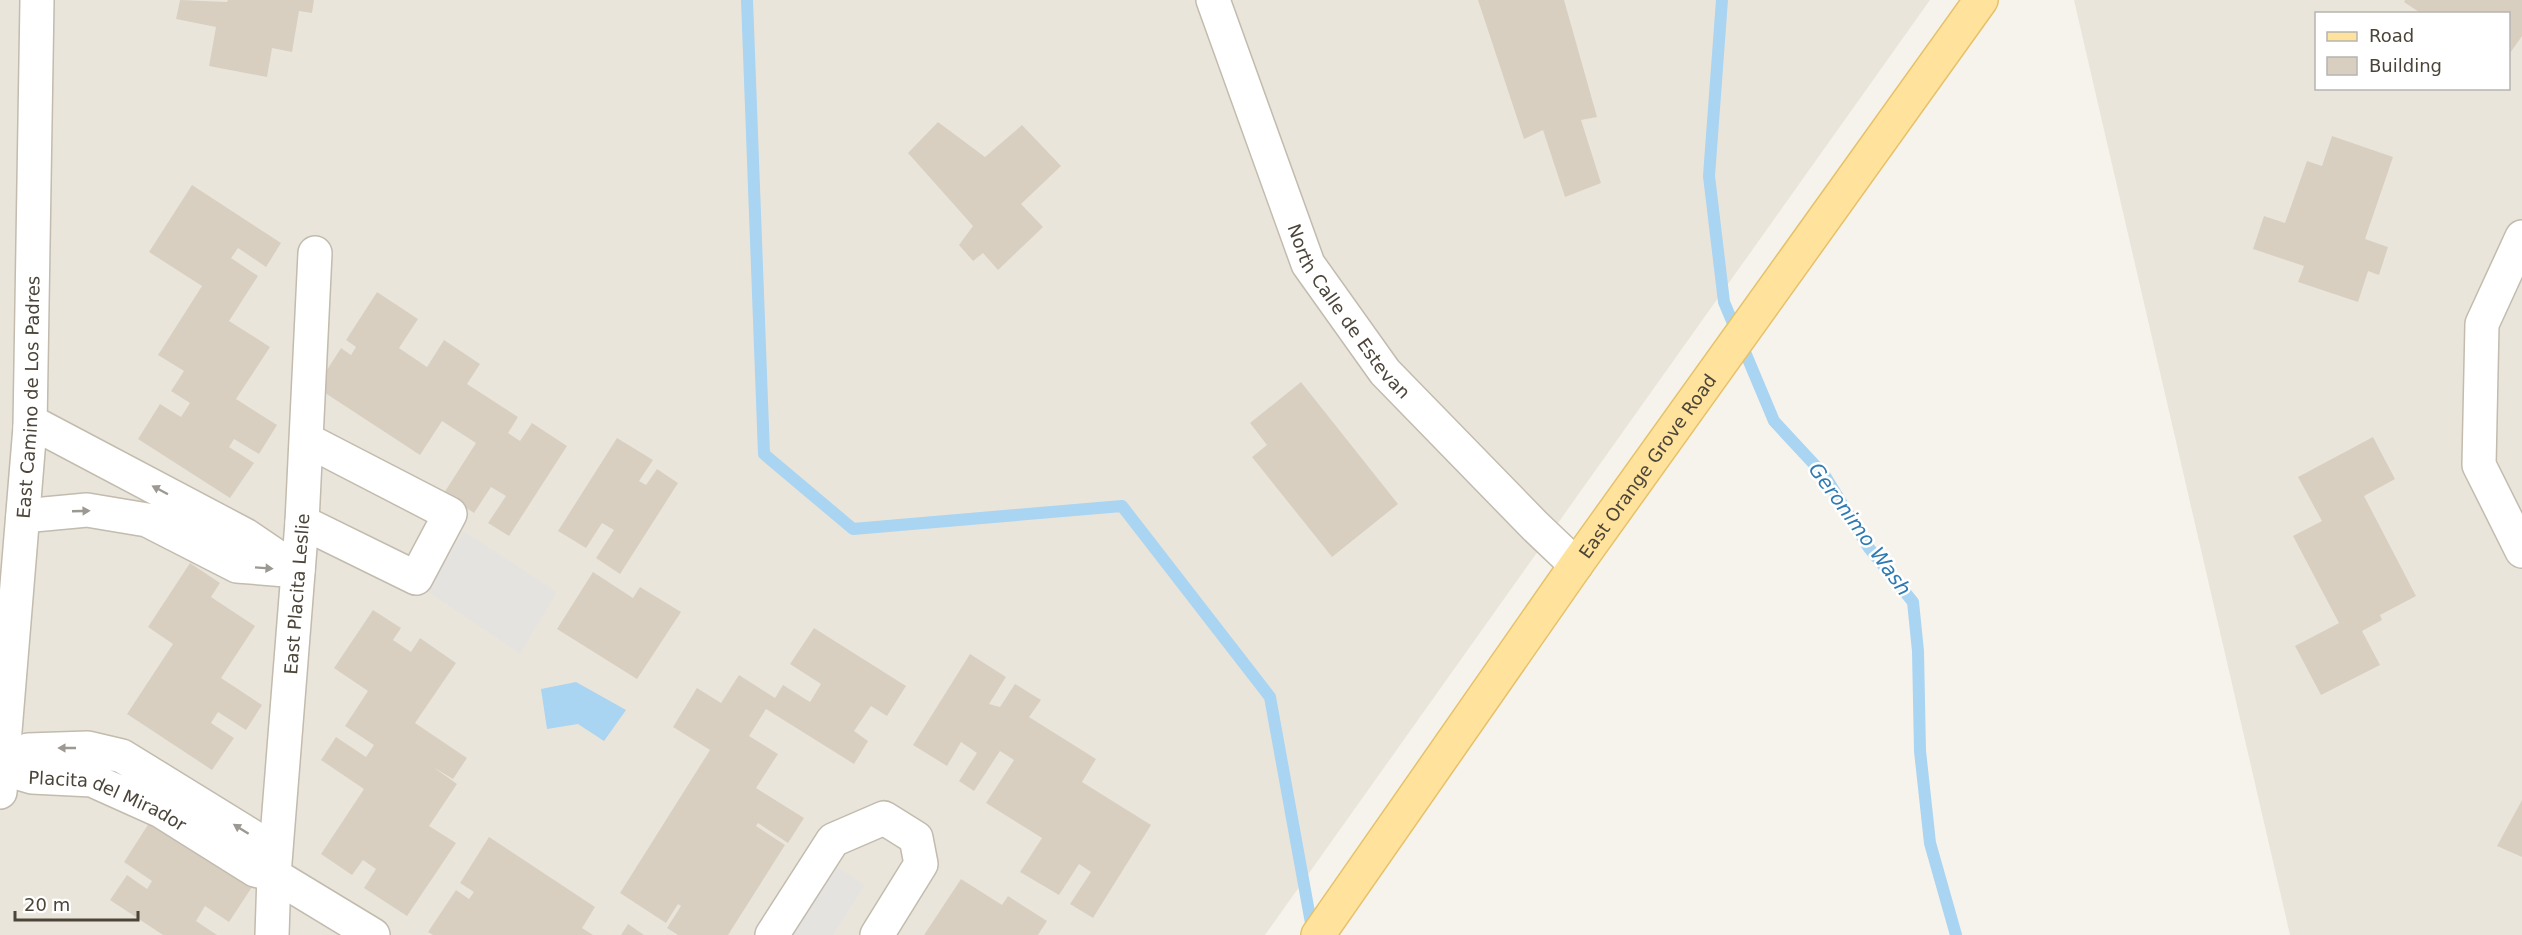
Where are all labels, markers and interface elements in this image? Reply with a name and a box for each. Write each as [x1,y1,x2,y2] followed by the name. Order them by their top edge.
[2315,12,2510,90] legend
[2369,25,2414,46] text: Road
[2369,55,2442,76] text: Building
[1284,221,1415,402] street label: North Calle de Estevan
[12,276,43,519] street label: East Camino de Los Padres
[1574,370,1720,562] street label: East Orange Grove Road
[1804,458,1916,600] water label: Geronimo Wash
[151,485,168,495] one-way arrow
[72,506,91,516] one-way arrow
[279,513,313,675] street label: East Placita Leslie
[255,564,274,573] one-way arrow
[57,743,76,753] one-way arrow
[28,766,191,835] street label: Placita del Mirador
[232,823,249,834] one-way arrow
[15,884,138,922] scale bar
[24,894,70,915] text: 20 m

